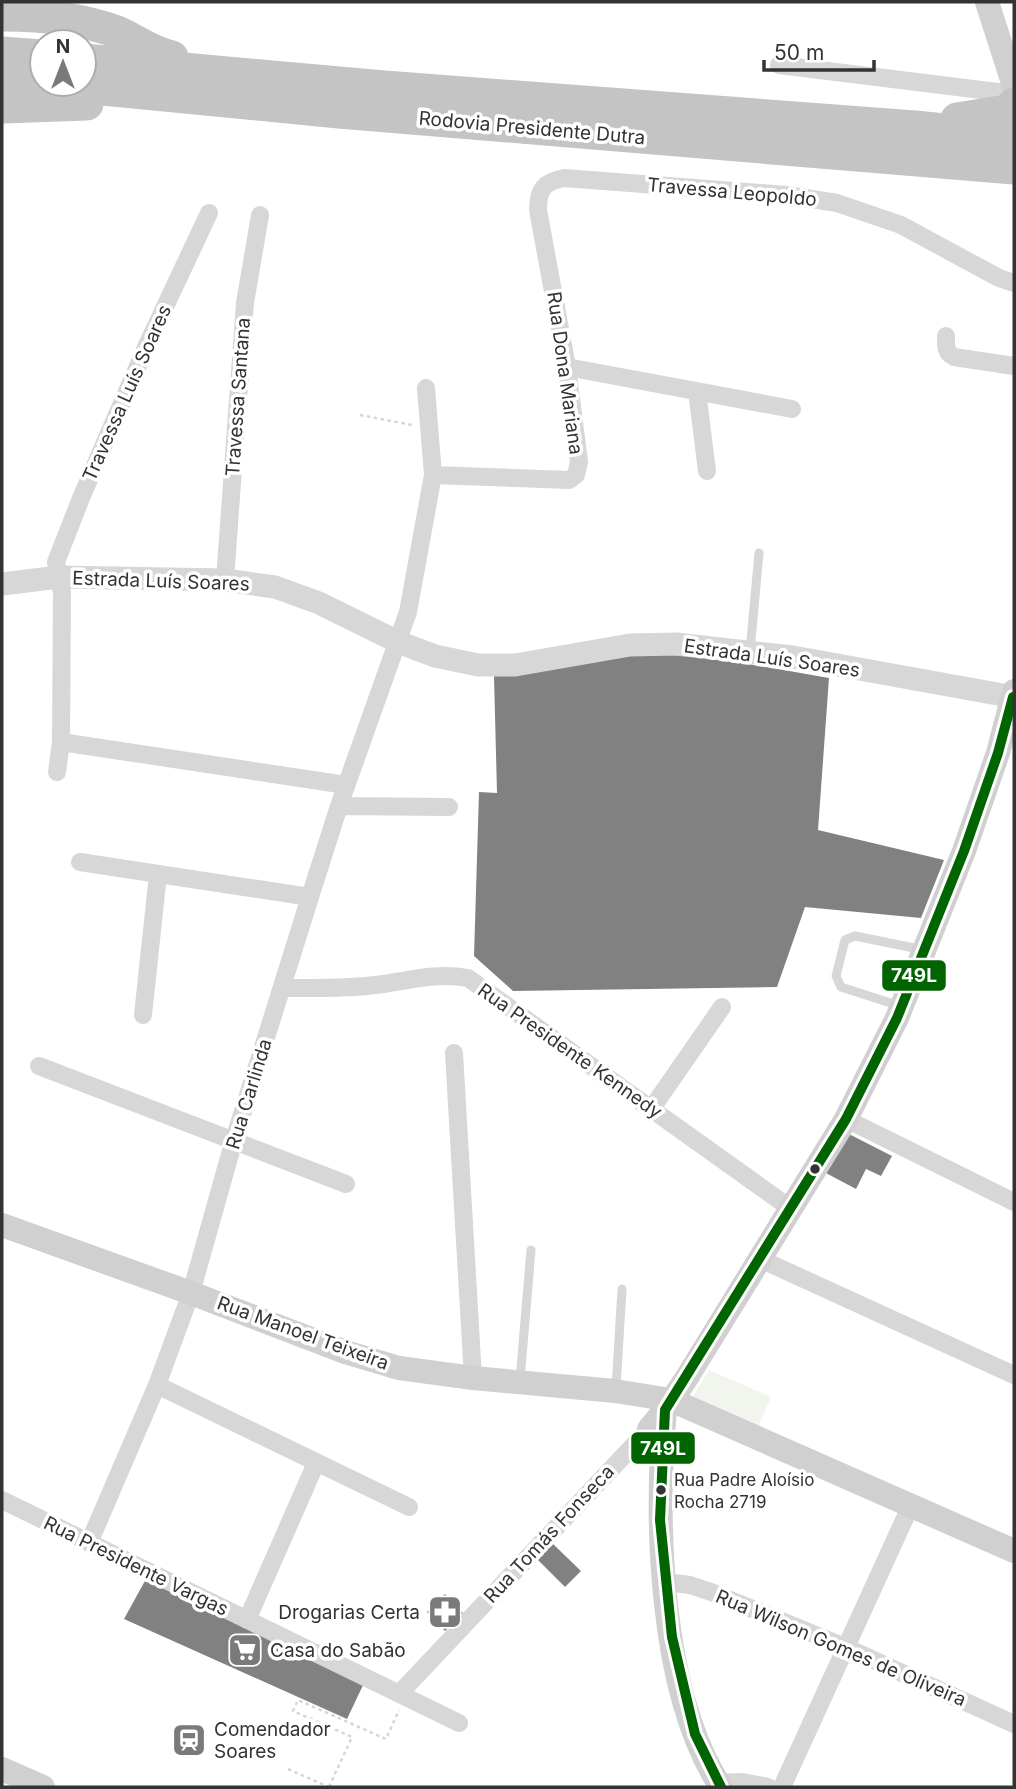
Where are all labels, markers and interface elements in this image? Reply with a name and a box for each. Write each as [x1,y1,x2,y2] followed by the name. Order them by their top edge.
[28,28,98,98] north arrow
[764,28,874,72] scale bar
[56,35,70,58] text: N
[774,40,824,65] text: 50 m
[418,107,646,149] street label: Rodovia Presidente Dutra
[646,173,818,211] street label: Travessa Leopoldo
[542,290,588,456] street label: Rua Dona Mariana
[78,301,176,485] street label: Travessa Luís Soares
[221,317,255,477] street label: Travessa Santana
[72,566,250,596] street label: Estrada Luís Soares
[683,634,861,682] street label: Estrada Luís Soares
[881,959,947,992] line badge: 749L
[891,964,937,987] text: 749L
[473,979,667,1124] street label: Rua Presidente Kennedy
[221,1036,277,1152] street label: Rua Carlinda
[808,1162,822,1176] unlabelled marker
[214,1291,392,1375] street label: Rua Manoel Teixeira
[630,1431,696,1465] line badge: 749L
[640,1437,686,1460] text: 749L
[479,1460,619,1608] street label: Rua Tomás Fonseca
[674,1470,814,1512] place label: Rua Padre Aloísio Rocha 2719
[654,1483,668,1497] marker: Rua Padre Aloísio Rocha 2719
[40,1511,232,1621] street label: Rua Presidente Vargas
[712,1585,970,1711] street label: Rua Wilson Gomes de Oliveira
[426,1593,464,1631] pharmacy icon: Drogarias Certa
[278,1601,420,1624] place label: Drogarias Certa
[226,1631,264,1669] supermarket icon: Casa do Sabão
[270,1639,406,1662] place label: Casa do Sabão
[214,1718,331,1763] place label: Comendador Soares
[170,1721,208,1759] station icon: Comendador Soares

